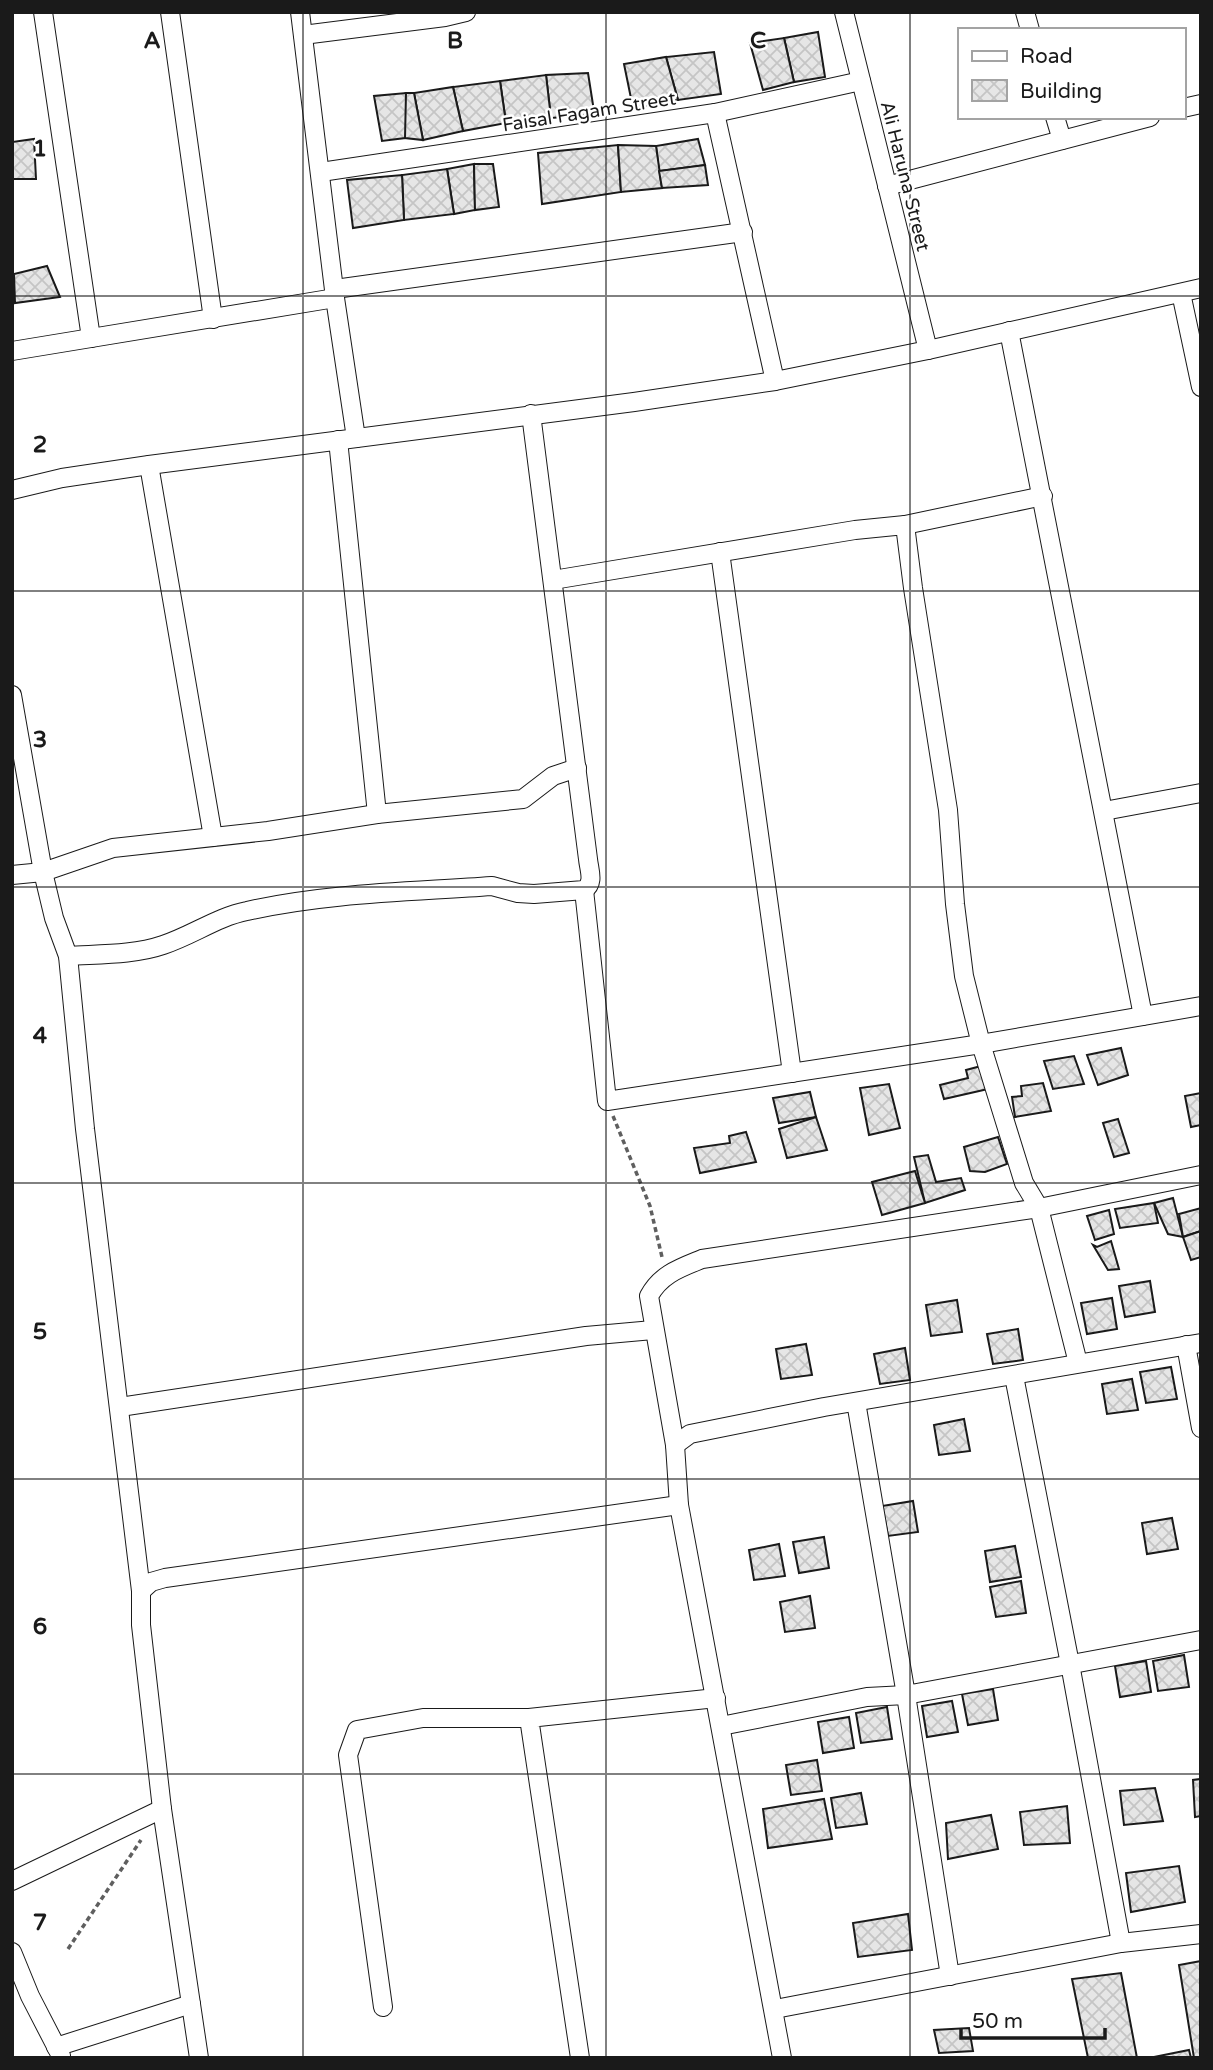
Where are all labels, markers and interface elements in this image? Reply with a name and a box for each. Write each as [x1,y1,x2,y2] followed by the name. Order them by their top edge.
[143,27,161,55] text: A
[447,27,463,55] text: B
[750,27,766,55] text: C
[958,28,1185,119] legend
[1020,44,1073,69] text: Road
[1020,79,1102,104] text: Building
[501,87,677,137] street label: Faisal Fagam Street
[876,99,934,254] street label: Ali Haruna Street
[33,135,47,163] text: 1
[33,431,47,459] text: 2
[33,726,47,754] text: 3
[33,1022,48,1050] text: 4
[33,1318,47,1346] text: 5
[33,1613,47,1641] text: 6
[33,1909,47,1937] text: 7
[961,1996,1104,2040] scale bar
[972,2009,1023,2034] text: 50 m

